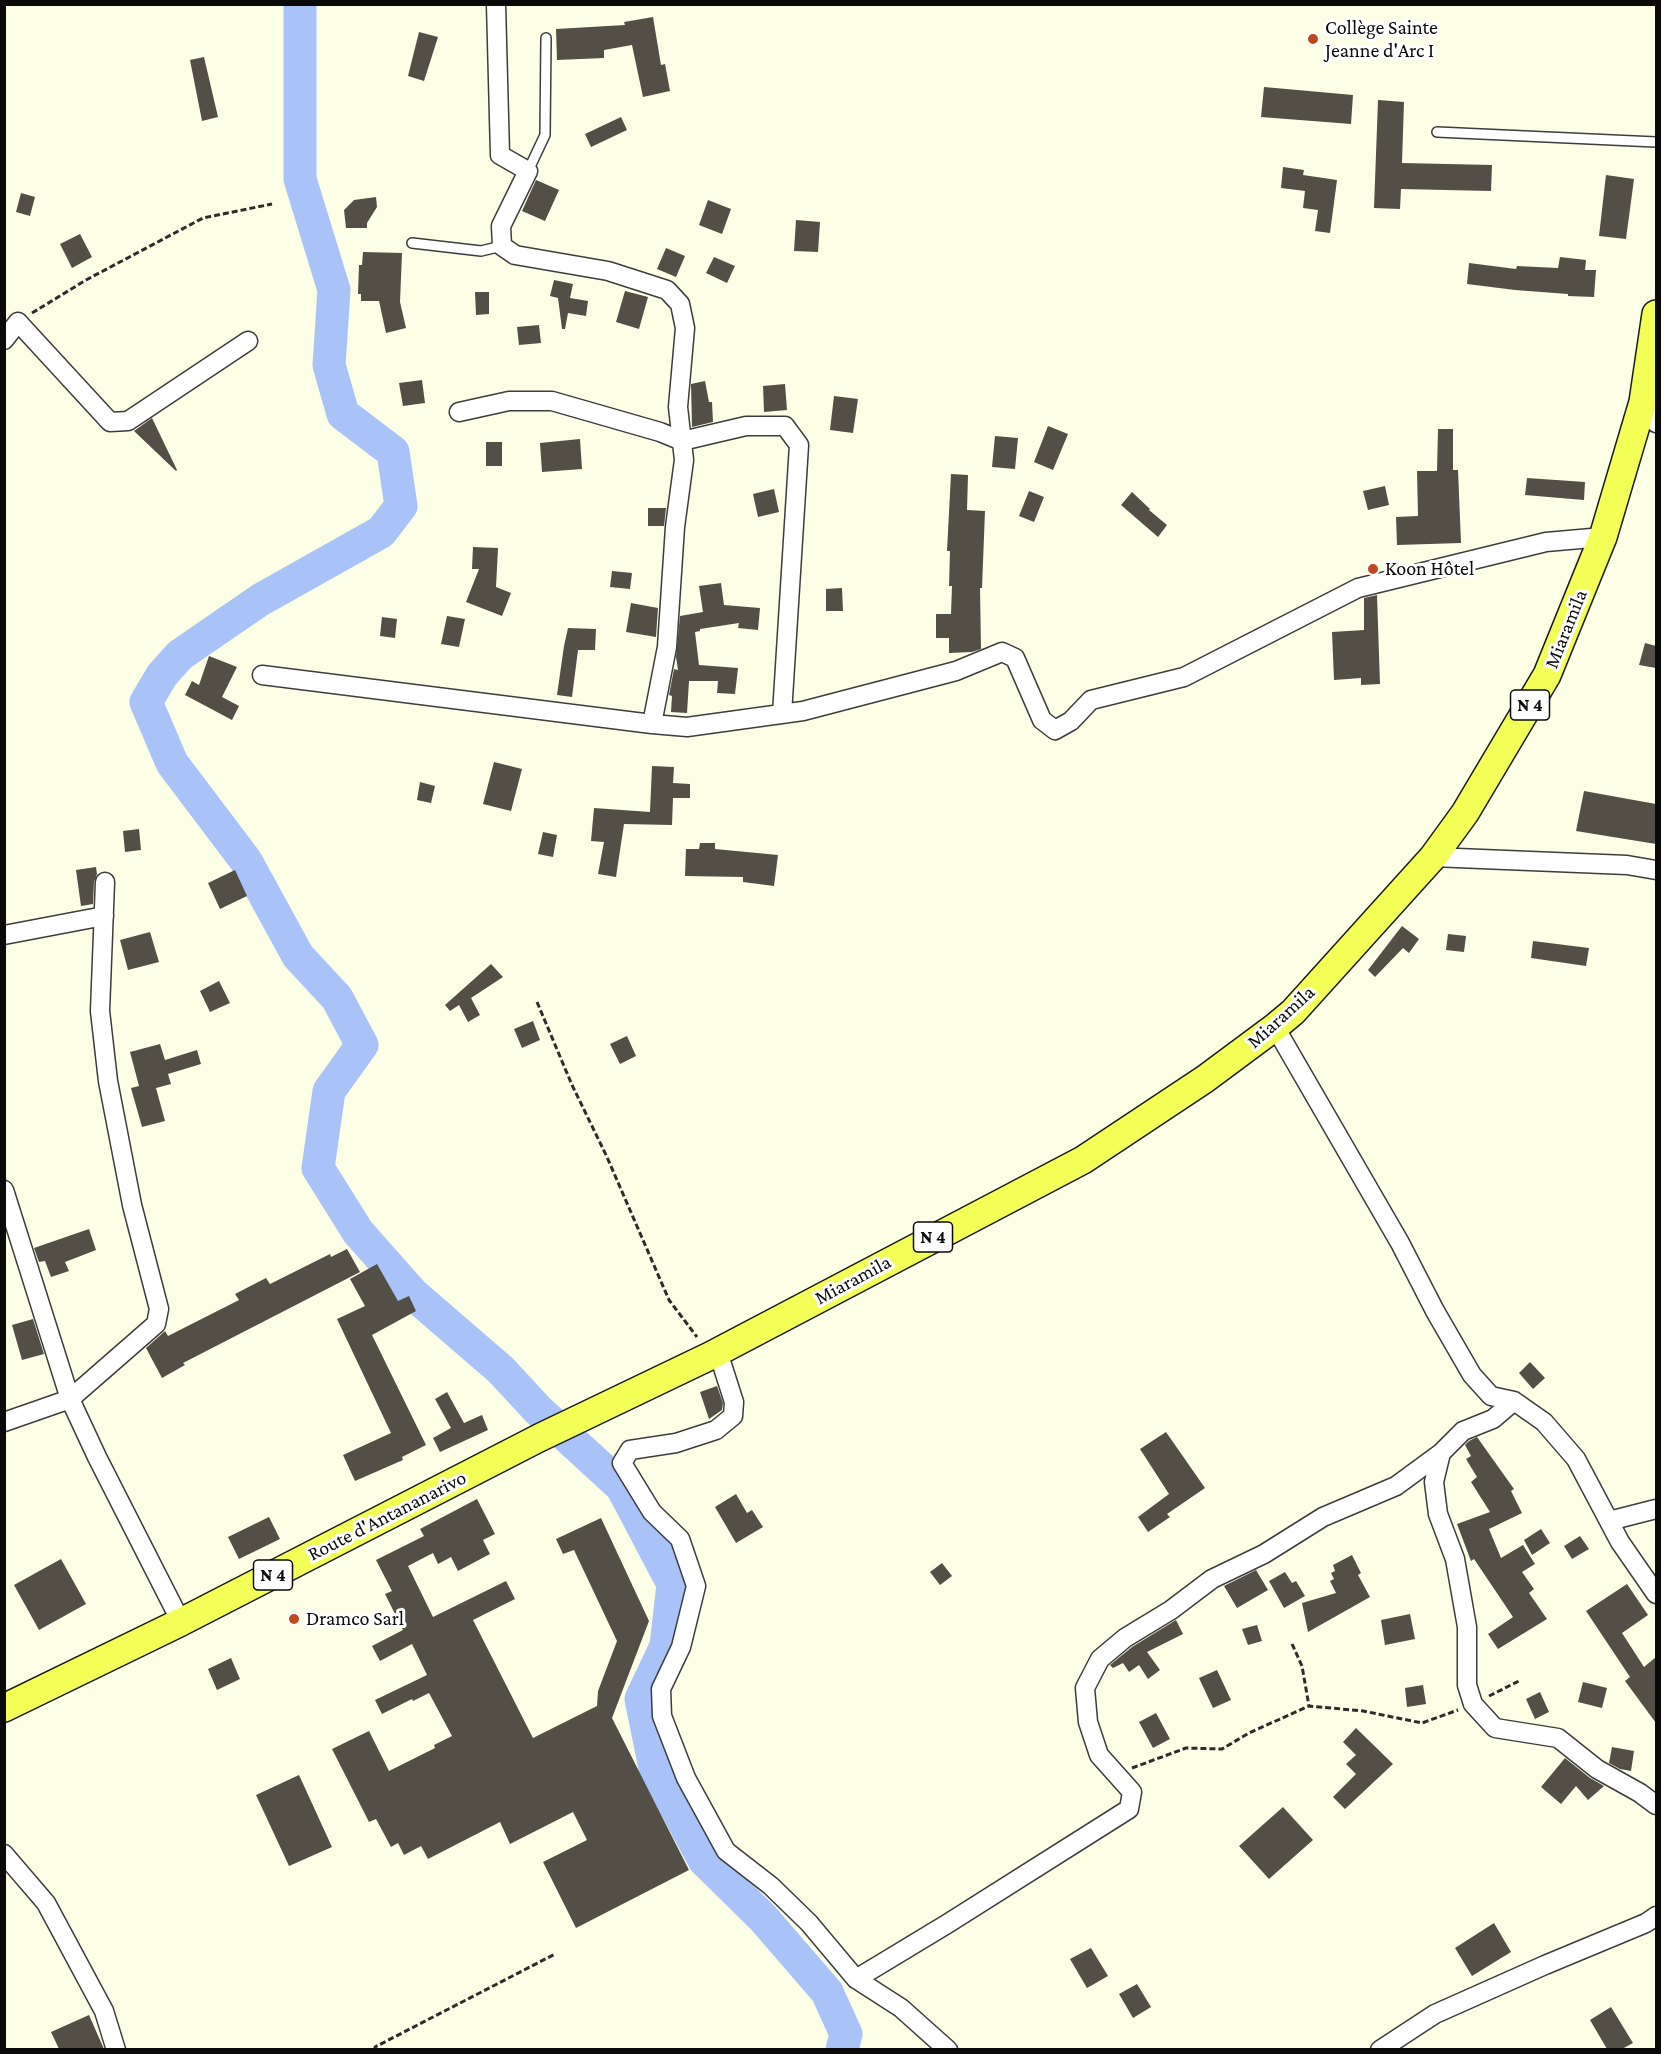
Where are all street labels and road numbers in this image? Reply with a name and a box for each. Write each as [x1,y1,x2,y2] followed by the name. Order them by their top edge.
[1539,586,1593,672] street label: Miaramila
[1510,690,1550,720] road number: N 4
[1242,980,1320,1054] street label: Miaramila
[914,1222,952,1252] road number: N 4
[811,1250,895,1310] street label: Miaramila
[304,1466,470,1566] street label: Route d'Antananarivo
[254,1560,292,1590] road number: N 4

